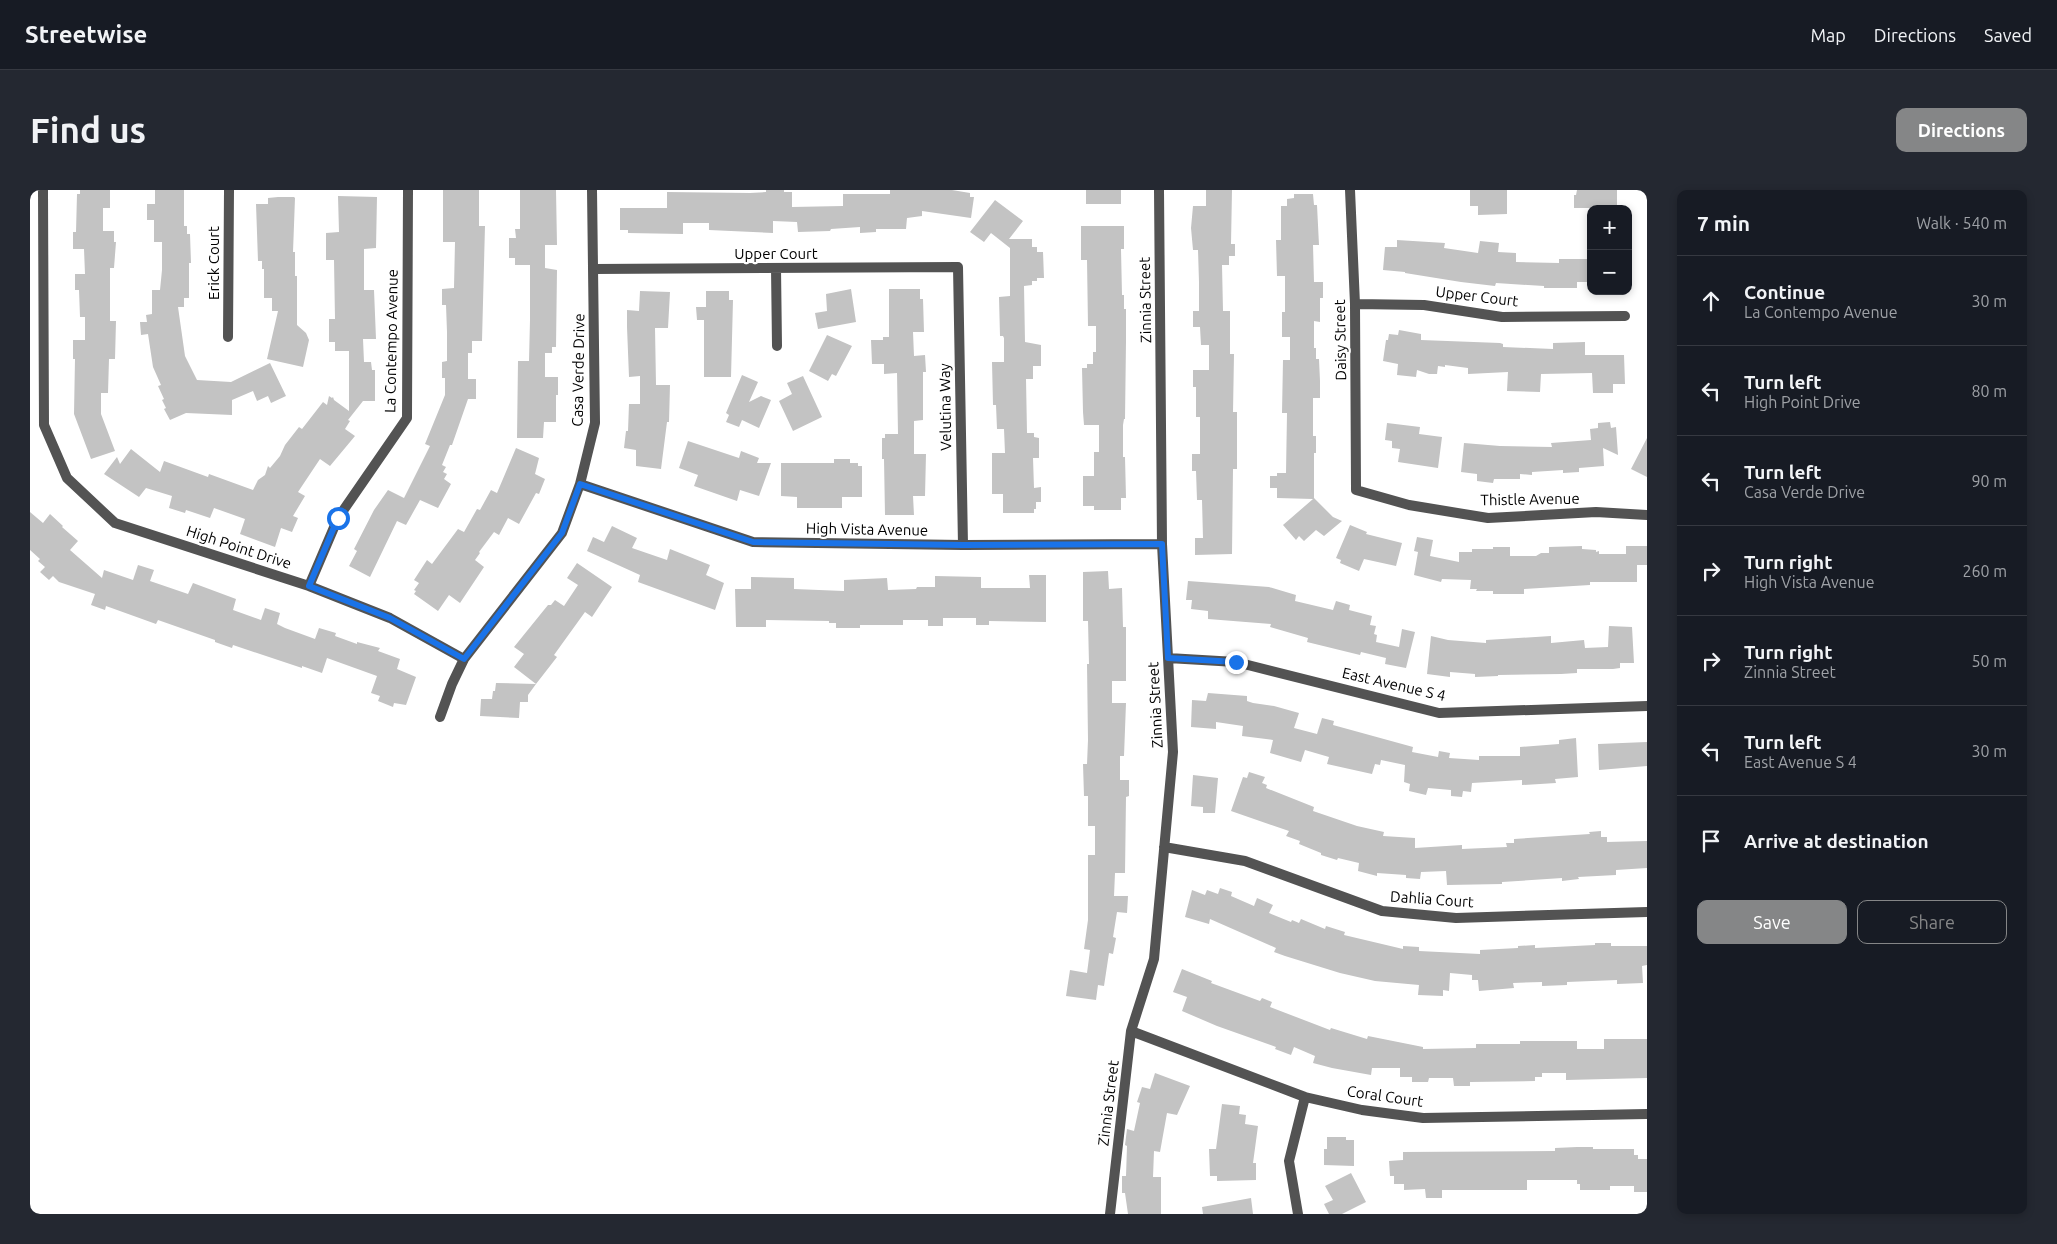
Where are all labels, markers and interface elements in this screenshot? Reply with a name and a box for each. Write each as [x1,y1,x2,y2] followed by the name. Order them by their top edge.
[25,21,147,48] text: Streetwise
[1810,25,1846,45] text: Map
[1874,25,1956,45] text: Directions
[1984,25,2032,45] text: Saved
[1896,108,2027,152] button: Directions
[30,110,146,150] text: Find us
[1587,205,1632,295] map controls
[1587,205,1632,250] button: +
[1697,211,1750,235] text: 7 min
[1916,214,2007,232] text: Walk · 540 m
[205,226,222,300] street label: Erick Court
[734,245,818,262] street label: Upper Court
[1587,250,1632,295] button: −
[1136,257,1154,343] street label: Zinnia Street
[381,269,401,413] street label: La Contempo Avenue
[1744,281,1825,303] text: Continue
[1435,282,1519,310] street label: Upper Court
[1697,287,1725,315] icon: ahead
[1971,292,2007,310] text: 30 m
[1331,299,1349,381] street label: Daisy Street
[1744,303,1898,321] text: La Contempo Avenue
[569,313,587,427] street label: Casa Verde Drive
[936,363,954,451] street label: Velutina Way
[1744,371,1822,393] text: Turn left
[1697,377,1725,405] icon: left
[1971,382,2007,400] text: 80 m
[1744,393,1861,411] text: High Point Drive
[1744,461,1822,483] text: Turn left
[1697,467,1725,495] icon: left
[1971,472,2007,490] text: 90 m
[1744,483,1865,501] text: Casa Verde Drive
[1480,490,1580,508] street label: Thistle Avenue
[327,507,350,530] route start
[806,519,928,539] street label: High Vista Avenue
[184,522,294,572] street label: High Point Drive
[1744,551,1832,573] text: Turn right
[1697,557,1725,585] icon: right
[1962,562,2007,580] text: 260 m
[1744,573,1875,591] text: High Vista Avenue
[1744,641,1832,663] text: Turn right
[1697,647,1725,675] icon: right
[1225,651,1248,674] route end
[1971,652,2007,670] text: 50 m
[1144,661,1166,748] street label: Zinnia Street
[1744,663,1836,681] text: Zinnia Street
[1341,664,1447,704] street label: East Avenue S 4
[1744,731,1822,753] text: Turn left
[1697,737,1725,765] icon: left
[1971,742,2007,760] text: 30 m
[1744,753,1857,771] text: East Avenue S 4
[1697,827,1725,855] icon: arrive
[1744,830,1929,852] text: Arrive at destination
[1390,888,1474,910] street label: Dahlia Court
[1697,900,1847,944] button: Save
[1857,900,2007,944] button: Share
[1094,1059,1122,1147] street label: Zinnia Street
[1346,1082,1424,1110] street label: Coral Court

